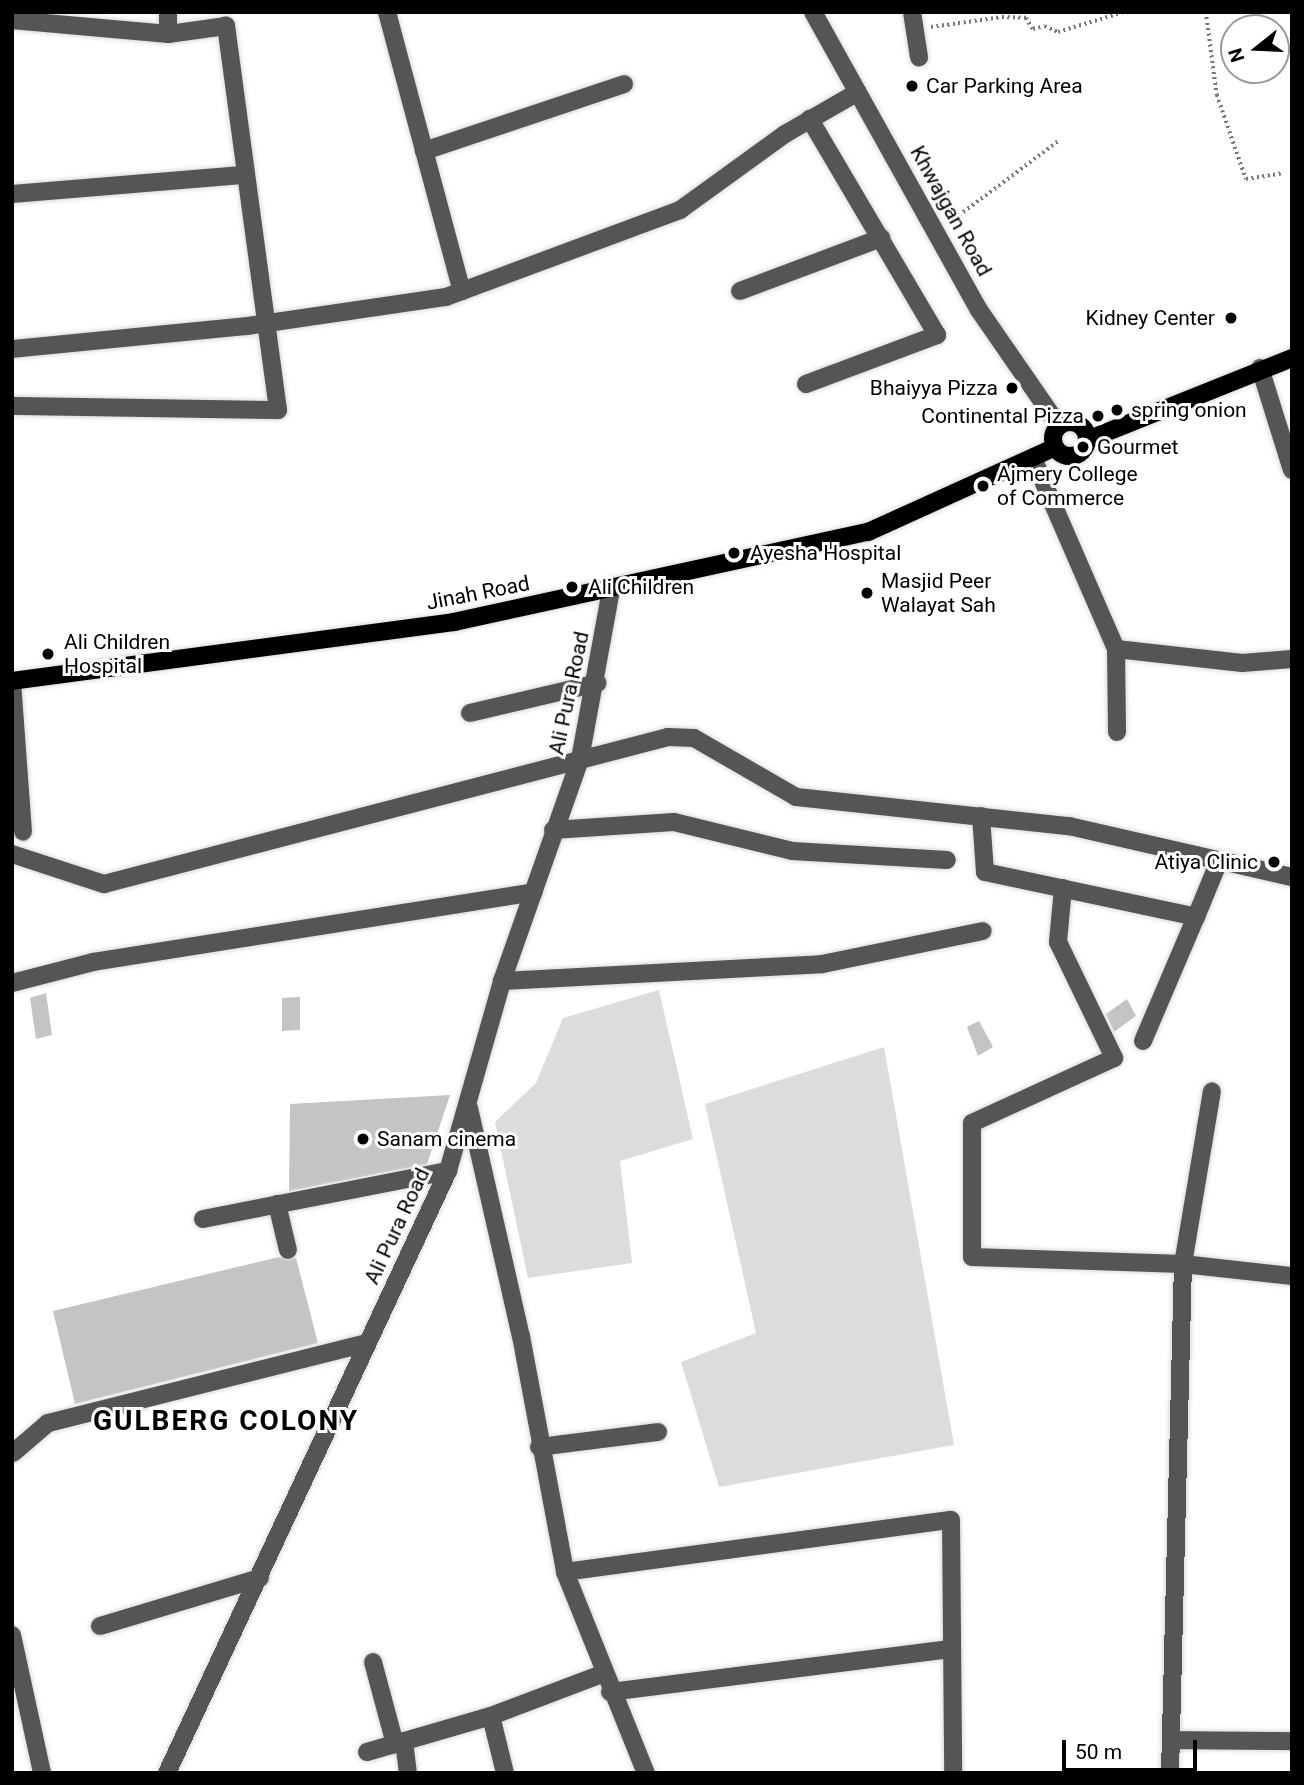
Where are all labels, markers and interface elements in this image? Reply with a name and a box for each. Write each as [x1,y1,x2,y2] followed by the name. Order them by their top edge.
[1220,14,1290,84] north arrow
[1223,45,1249,65] text: N
[926,73,1083,99] place label: Car Parking Area
[904,78,920,94] marker: Car Parking Area
[905,141,997,281] street label: Khwajgan Road
[1086,305,1215,331] place label: Kidney Center
[1221,308,1241,328] marker: Kidney Center
[870,375,998,401] place label: Bhaiyya Pizza
[1004,380,1020,396] marker: Bhaiyya Pizza
[1131,397,1247,423] place label: spring onion
[1109,402,1125,418] marker: spring onion
[921,403,1084,429] place label: Continental Pizza
[1090,408,1106,424] marker: Continental Pizza
[1097,434,1178,460] place label: Gourmet
[1075,439,1091,455] marker: Gourmet
[997,461,1138,511] place label: Ajmery College of Commerce
[975,478,991,494] marker: Ajmery College of Commerce
[750,540,901,566] place label: Ayesha Hospital
[724,543,744,563] marker: Ayesha Hospital
[881,568,996,618] place label: Masjid Peer Walayat Sah
[424,571,532,615] street label: Jinah Road
[588,574,694,600] place label: Ali Children
[562,577,582,597] marker: Ali Children
[859,585,875,601] marker: Masjid Peer Walayat Sah
[64,629,170,679] place label: Ali Children Hospital
[544,629,594,757] street label: Ali Pura Road
[38,644,58,664] marker: Ali Children Hospital
[1155,849,1258,875] place label: Atiya Clinic
[1264,852,1284,872] marker: Atiya Clinic
[377,1126,516,1152] place label: Sanam cinema
[355,1131,371,1147] marker: Sanam cinema
[359,1164,435,1288] street label: Ali Pura Road
[95,1404,357,1438] district label: GULBERG COLONY
[1066,1726,1201,1770] scale bar
[1075,1740,1122,1764] text: 50 m

